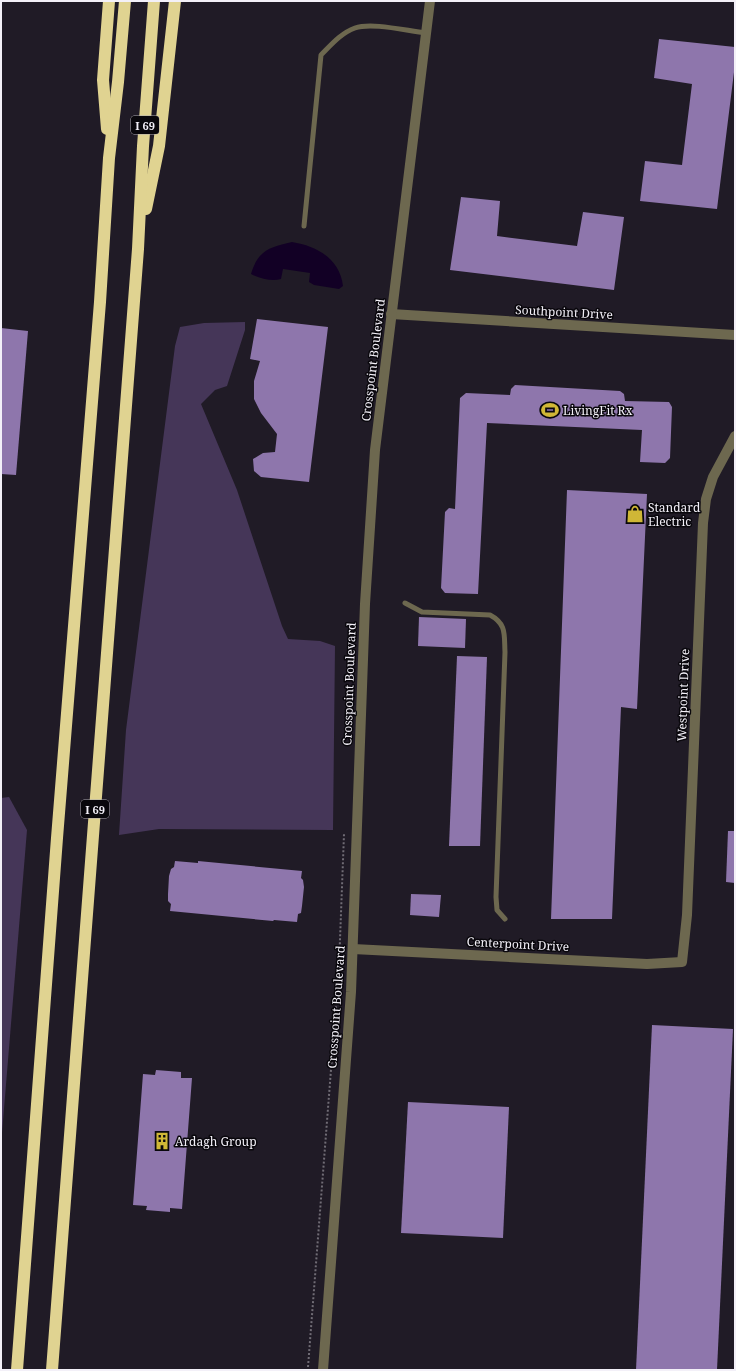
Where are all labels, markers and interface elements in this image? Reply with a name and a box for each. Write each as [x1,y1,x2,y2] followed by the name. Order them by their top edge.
[131,116,159,134] road number: I 69
[357,297,389,422] street label: Crosspoint Boulevard
[515,301,613,323] street label: Southpoint Drive
[540,400,560,420] sports icon: LivingFit Rx
[563,402,632,419] place label: LivingFit Rx
[648,499,701,530] place label: Standard Electric
[625,504,645,524] shop icon: Standard Electric
[338,621,360,746] street label: Crosspoint Boulevard
[673,648,693,742] street label: Westpoint Drive
[81,800,109,818] road number: I 69
[466,933,570,955] street label: Centerpoint Drive
[323,944,349,1069] street label: Crosspoint Boulevard
[152,1131,172,1151] building icon: Ardagh Group
[175,1133,257,1150] place label: Ardagh Group

